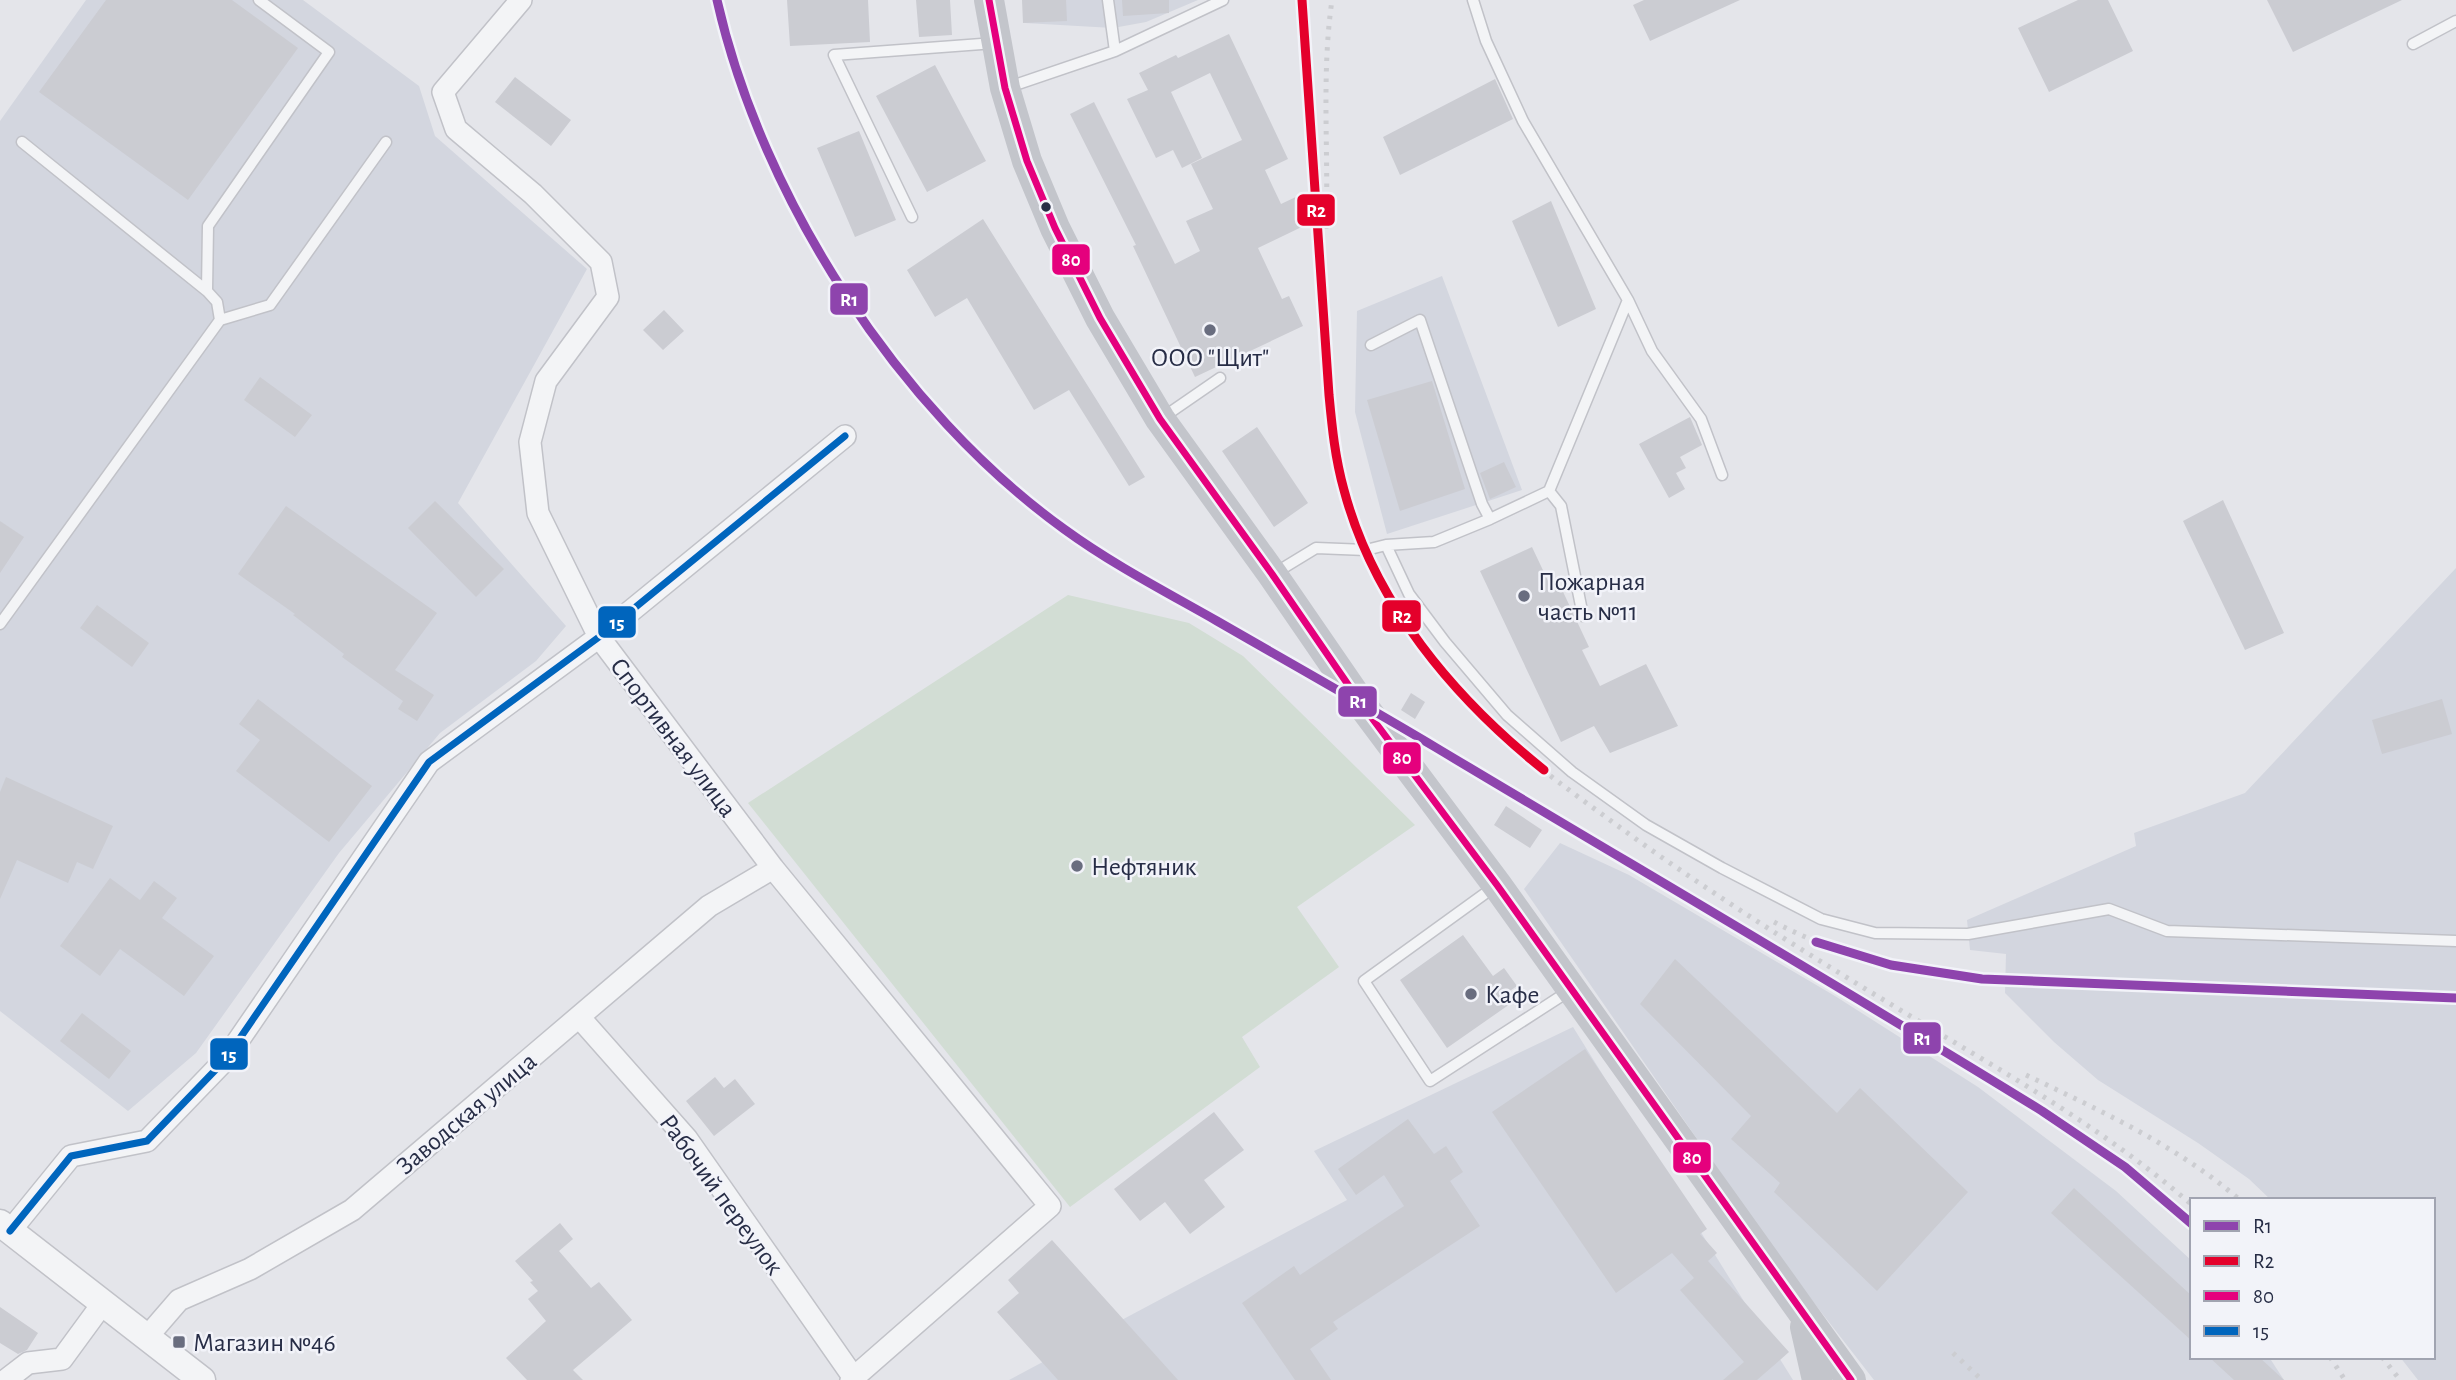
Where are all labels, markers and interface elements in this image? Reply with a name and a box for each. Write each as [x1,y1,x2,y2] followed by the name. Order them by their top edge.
[1296,193,1336,227] line badge: R2
[1039,200,1053,214] unlabelled marker
[1306,202,1326,221] text: R2
[1051,243,1091,276] line badge: 80
[1061,251,1081,270] text: 80
[829,282,869,316] line badge: R1
[840,291,858,310] text: R1
[1202,322,1218,338] marker: ООО "Щит"
[1151,345,1269,371] place label: ООО "Щит"
[1538,569,1646,625] place label: Пожарная часть №11
[1516,588,1532,604] marker: Пожарная часть №11
[1381,599,1422,633] line badge: R2
[597,605,637,639] line badge: 15
[1392,608,1412,627] text: R2
[609,614,625,633] text: 15
[605,653,741,822] street label: Спортивная улица
[1337,685,1378,718] line badge: R1
[1349,693,1367,712] text: R1
[1382,741,1422,775] line badge: 80
[1392,749,1412,768] text: 80
[1091,854,1196,880] place label: Нефтяник
[1069,858,1085,874] marker: Нефтяник
[1485,982,1539,1008] place label: Кафе
[1463,986,1479,1002] marker: Кафе
[1902,1021,1942,1055] line badge: R1
[1913,1030,1931,1049] text: R1
[209,1037,249,1071] line badge: 15
[221,1046,237,1065] text: 15
[392,1048,542,1180] street label: Заводская улица
[654,1110,788,1280] street label: Рабочий переулок
[1672,1141,1712,1174] line badge: 80
[1682,1149,1702,1168] text: 80
[2190,1198,2435,1359] legend
[2253,1216,2272,1237] text: R1
[2253,1251,2274,1272] text: R2
[2253,1286,2274,1307] text: 80
[2253,1321,2269,1342] text: 15
[193,1330,336,1356] place label: Магазин №46
[171,1334,187,1350] marker: Магазин №46

